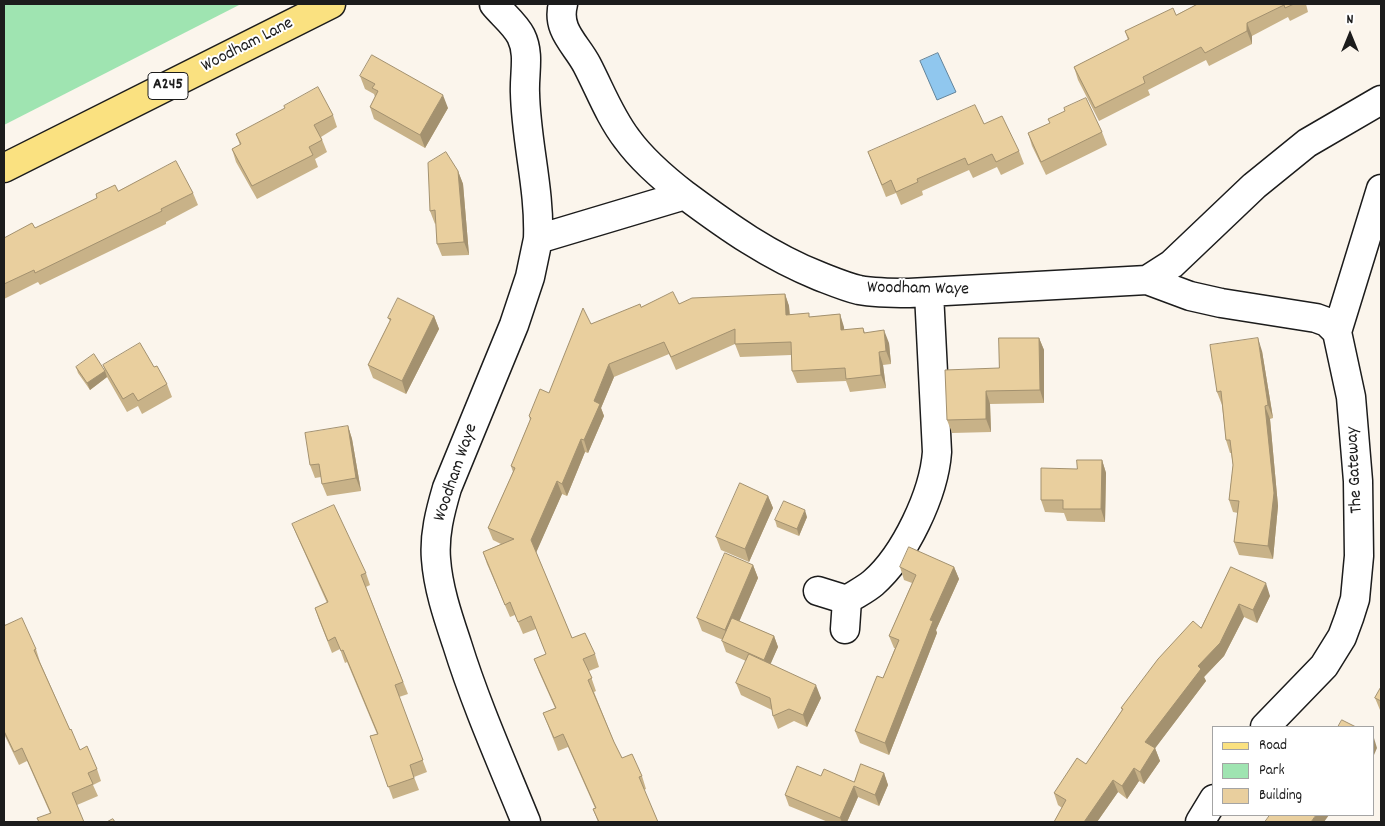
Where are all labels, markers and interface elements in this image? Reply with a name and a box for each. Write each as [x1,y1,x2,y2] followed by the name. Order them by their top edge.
[1325,10,1375,60] north arrow
[1347,10,1353,30] text: N
[199,14,297,78] street label: Woodham Lane
[148,72,188,100] road number: A245
[867,278,969,302] street label: Woodham Waye
[430,421,484,525] street label: Woodham Waye
[1343,426,1369,514] street label: The Gateway
[1212,726,1375,816] legend
[1259,735,1287,757] text: Road
[1259,760,1285,782] text: Park
[1259,785,1302,807] text: Building

